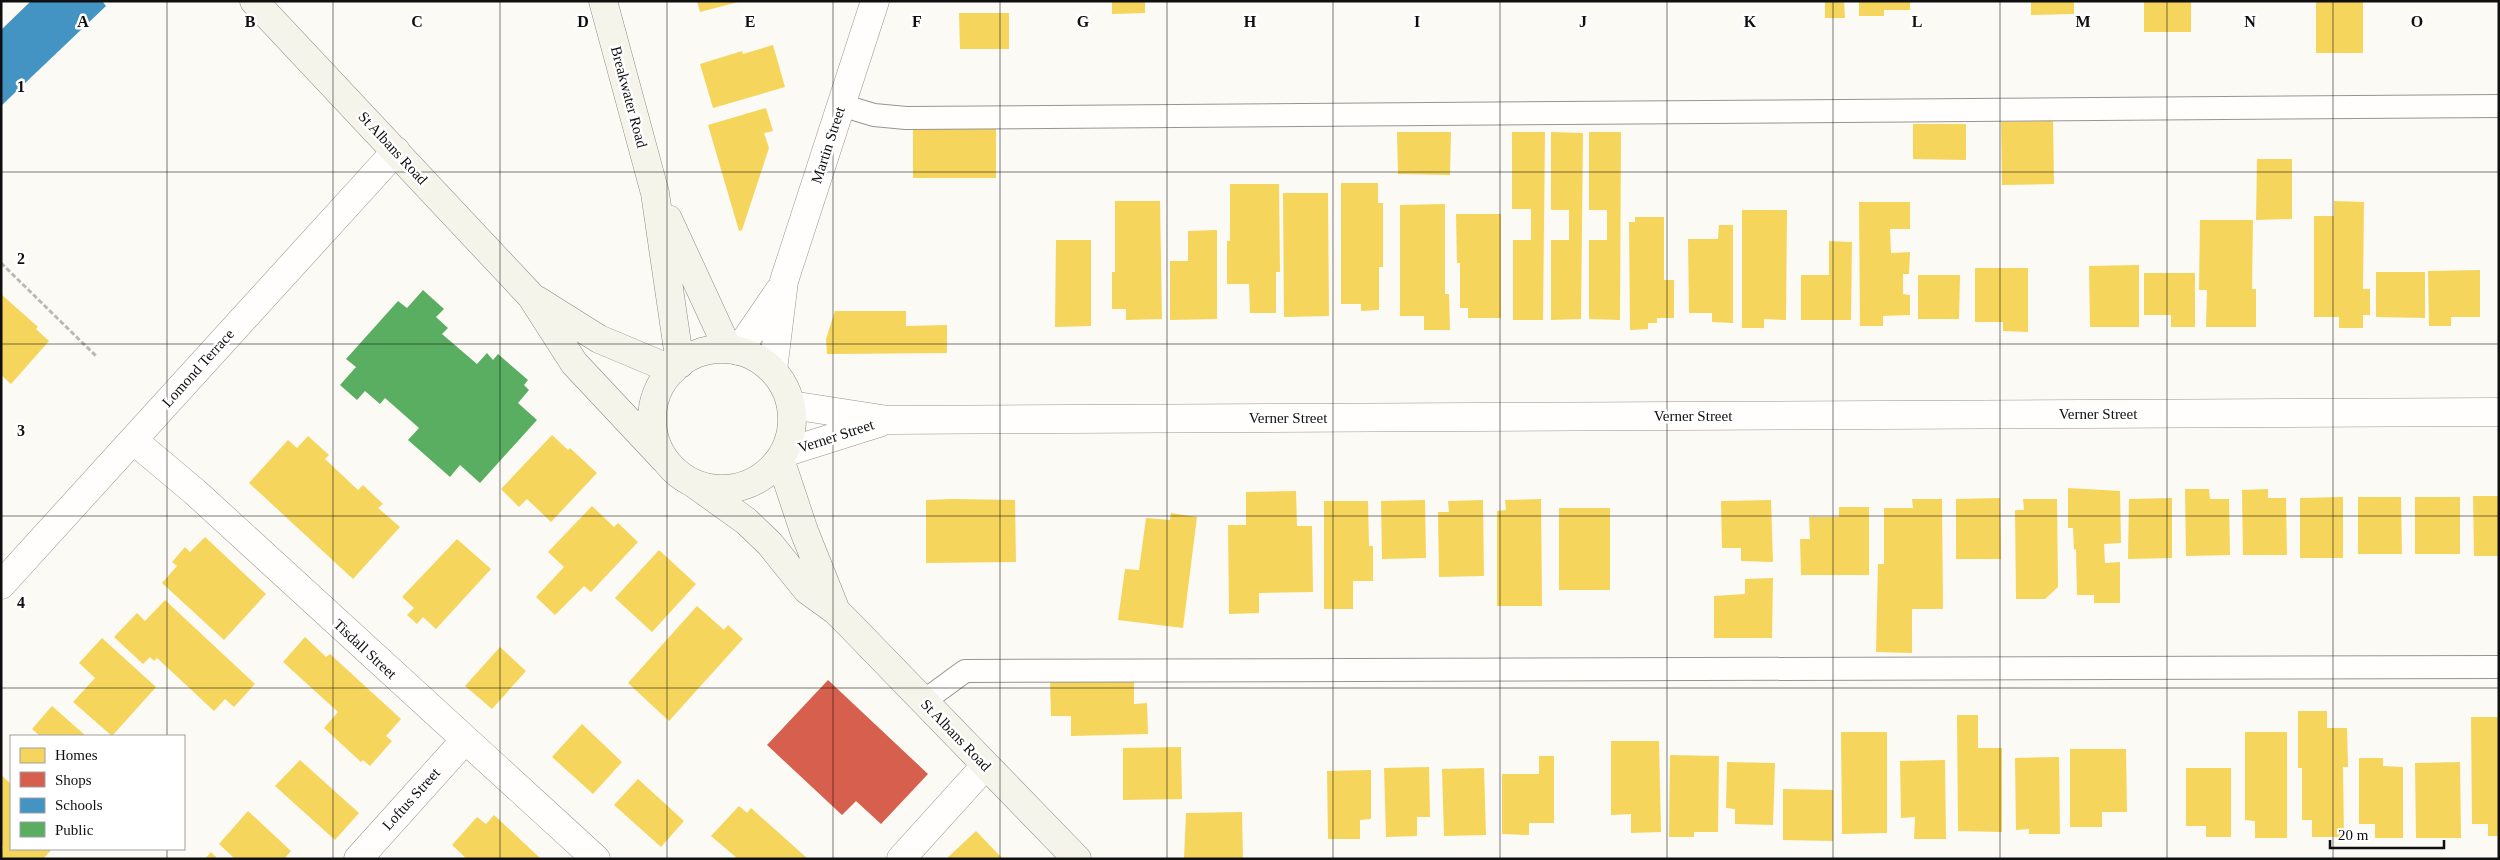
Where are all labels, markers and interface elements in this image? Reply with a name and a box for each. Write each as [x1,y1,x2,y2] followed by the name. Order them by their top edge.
[77,13,89,30] text: A
[245,13,256,30] text: B
[411,13,423,30] text: C
[577,13,589,30] text: D
[745,13,755,30] text: E
[912,13,922,30] text: F
[1077,13,1090,30] text: G
[1244,13,1257,30] text: H
[1414,13,1420,30] text: I
[1579,13,1587,30] text: J
[1744,13,1757,30] text: K
[1912,13,1922,30] text: L
[2075,13,2091,30] text: M
[2244,13,2256,30] text: N
[2411,13,2423,30] text: O
[608,44,650,150] street label: Breakwater Road
[17,78,25,95] text: 1
[808,104,848,185] street label: Martin Street
[355,108,431,188] street label: St Albans Road
[17,250,25,267] text: 2
[159,326,237,410] street label: Lomond Terrace
[2059,406,2138,422] street label: Verner Street
[1654,408,1733,424] street label: Verner Street
[1249,410,1328,426] street label: Verner Street
[796,416,877,456] street label: Verner Street
[17,422,25,439] text: 3
[17,594,25,611] text: 4
[330,616,400,683] street label: Tisdall Street
[918,696,995,774] street label: St Albans Road
[10,735,185,850] legend
[55,747,98,763] text: Homes
[379,764,444,833] street label: Loftus Street
[55,772,92,788] text: Shops
[55,797,103,813] text: Schools
[2330,818,2444,850] scale bar
[55,822,94,838] text: Public
[2338,827,2369,843] text: 20 m

